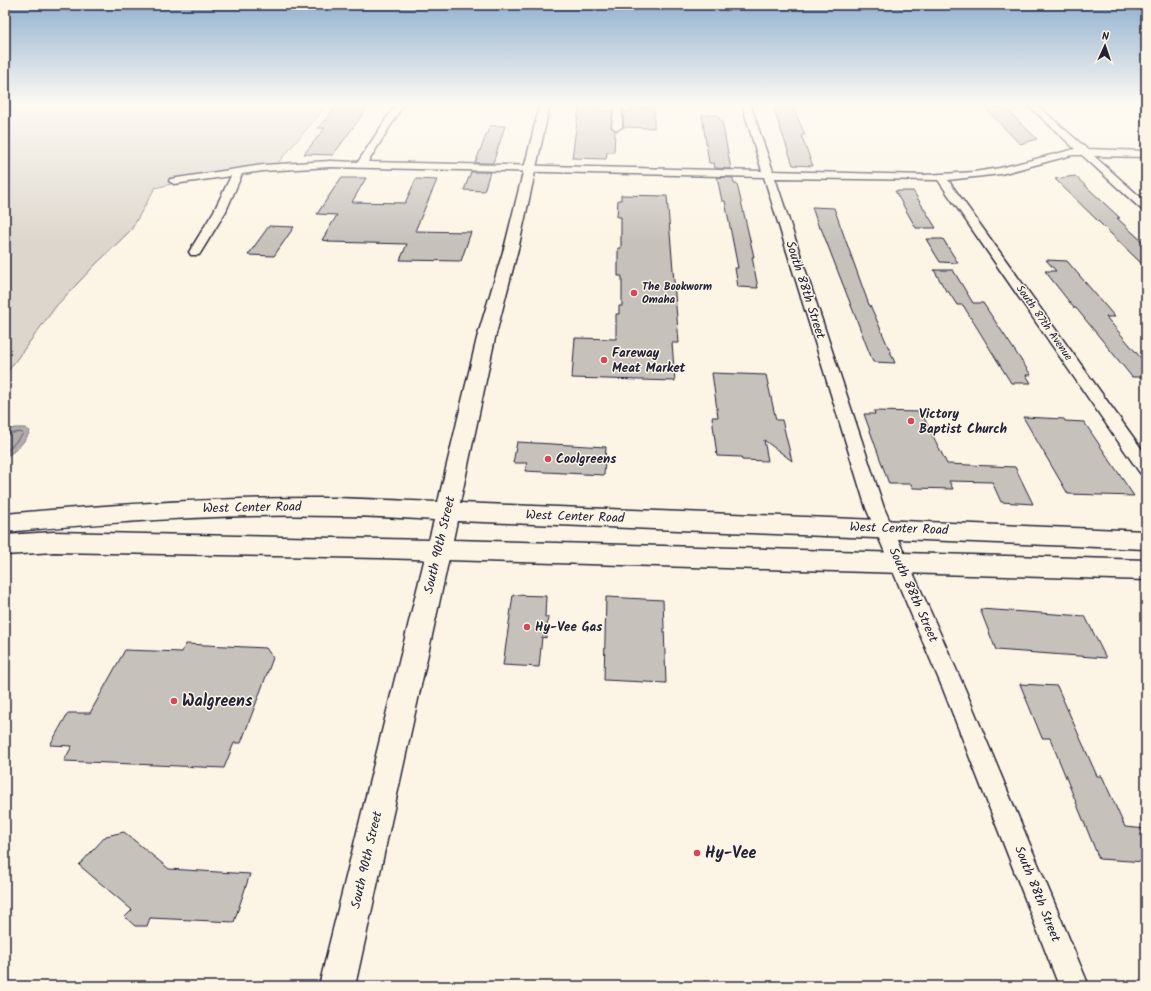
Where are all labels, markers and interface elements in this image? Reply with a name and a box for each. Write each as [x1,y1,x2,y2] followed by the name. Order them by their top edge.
[1085,26,1125,66] north arrow
[1102,28,1109,46] text: N
[779,238,831,343] street label: South 88th Street
[642,278,712,309] place label: The Bookworm Omaha
[1011,281,1077,365] street label: South 87th Avenue
[629,288,639,298] marker: The Bookworm Omaha
[612,343,686,379] place label: Fareway Meat Market
[599,355,609,365] marker: Fareway Meat Market
[919,404,1007,440] place label: Victory Baptist Church
[906,416,916,426] marker: Victory Baptist Church
[556,449,616,470] place label: Coolgreens
[543,454,553,464] marker: Coolgreens
[419,493,462,596] street label: South 90th Street
[202,497,302,519] street label: West Center Road
[525,505,625,529] street label: West Center Road
[849,517,949,541] street label: West Center Road
[883,544,944,647] street label: South 88th Street
[535,617,602,638] place label: Hy-Vee Gas
[522,622,532,632] marker: Hy-Vee Gas
[182,689,253,714] place label: Walgreens
[169,696,179,706] marker: Walgreens
[346,808,389,911] street label: South 90th Street
[705,841,757,866] place label: Hy-Vee
[1008,843,1066,946] street label: South 88th Street
[692,848,702,858] marker: Hy-Vee

